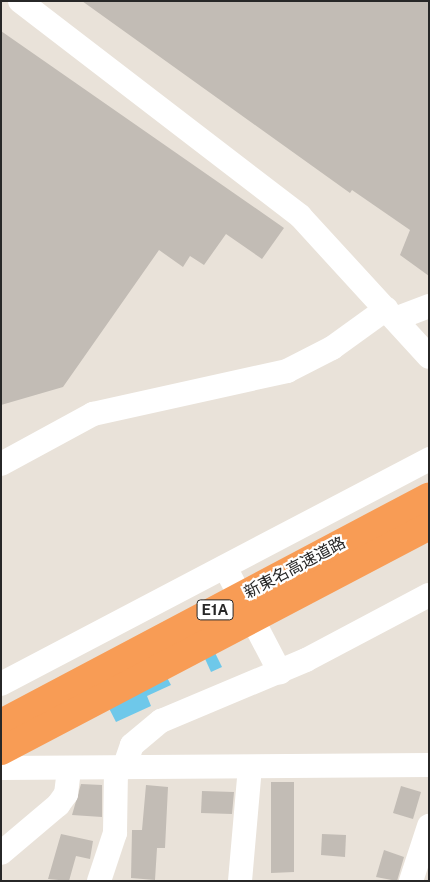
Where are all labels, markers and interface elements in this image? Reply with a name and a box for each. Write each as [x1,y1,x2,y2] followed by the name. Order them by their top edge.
[241,533,349,603] street label: 新東名高速道路
[196,598,234,622] road number: E1A

